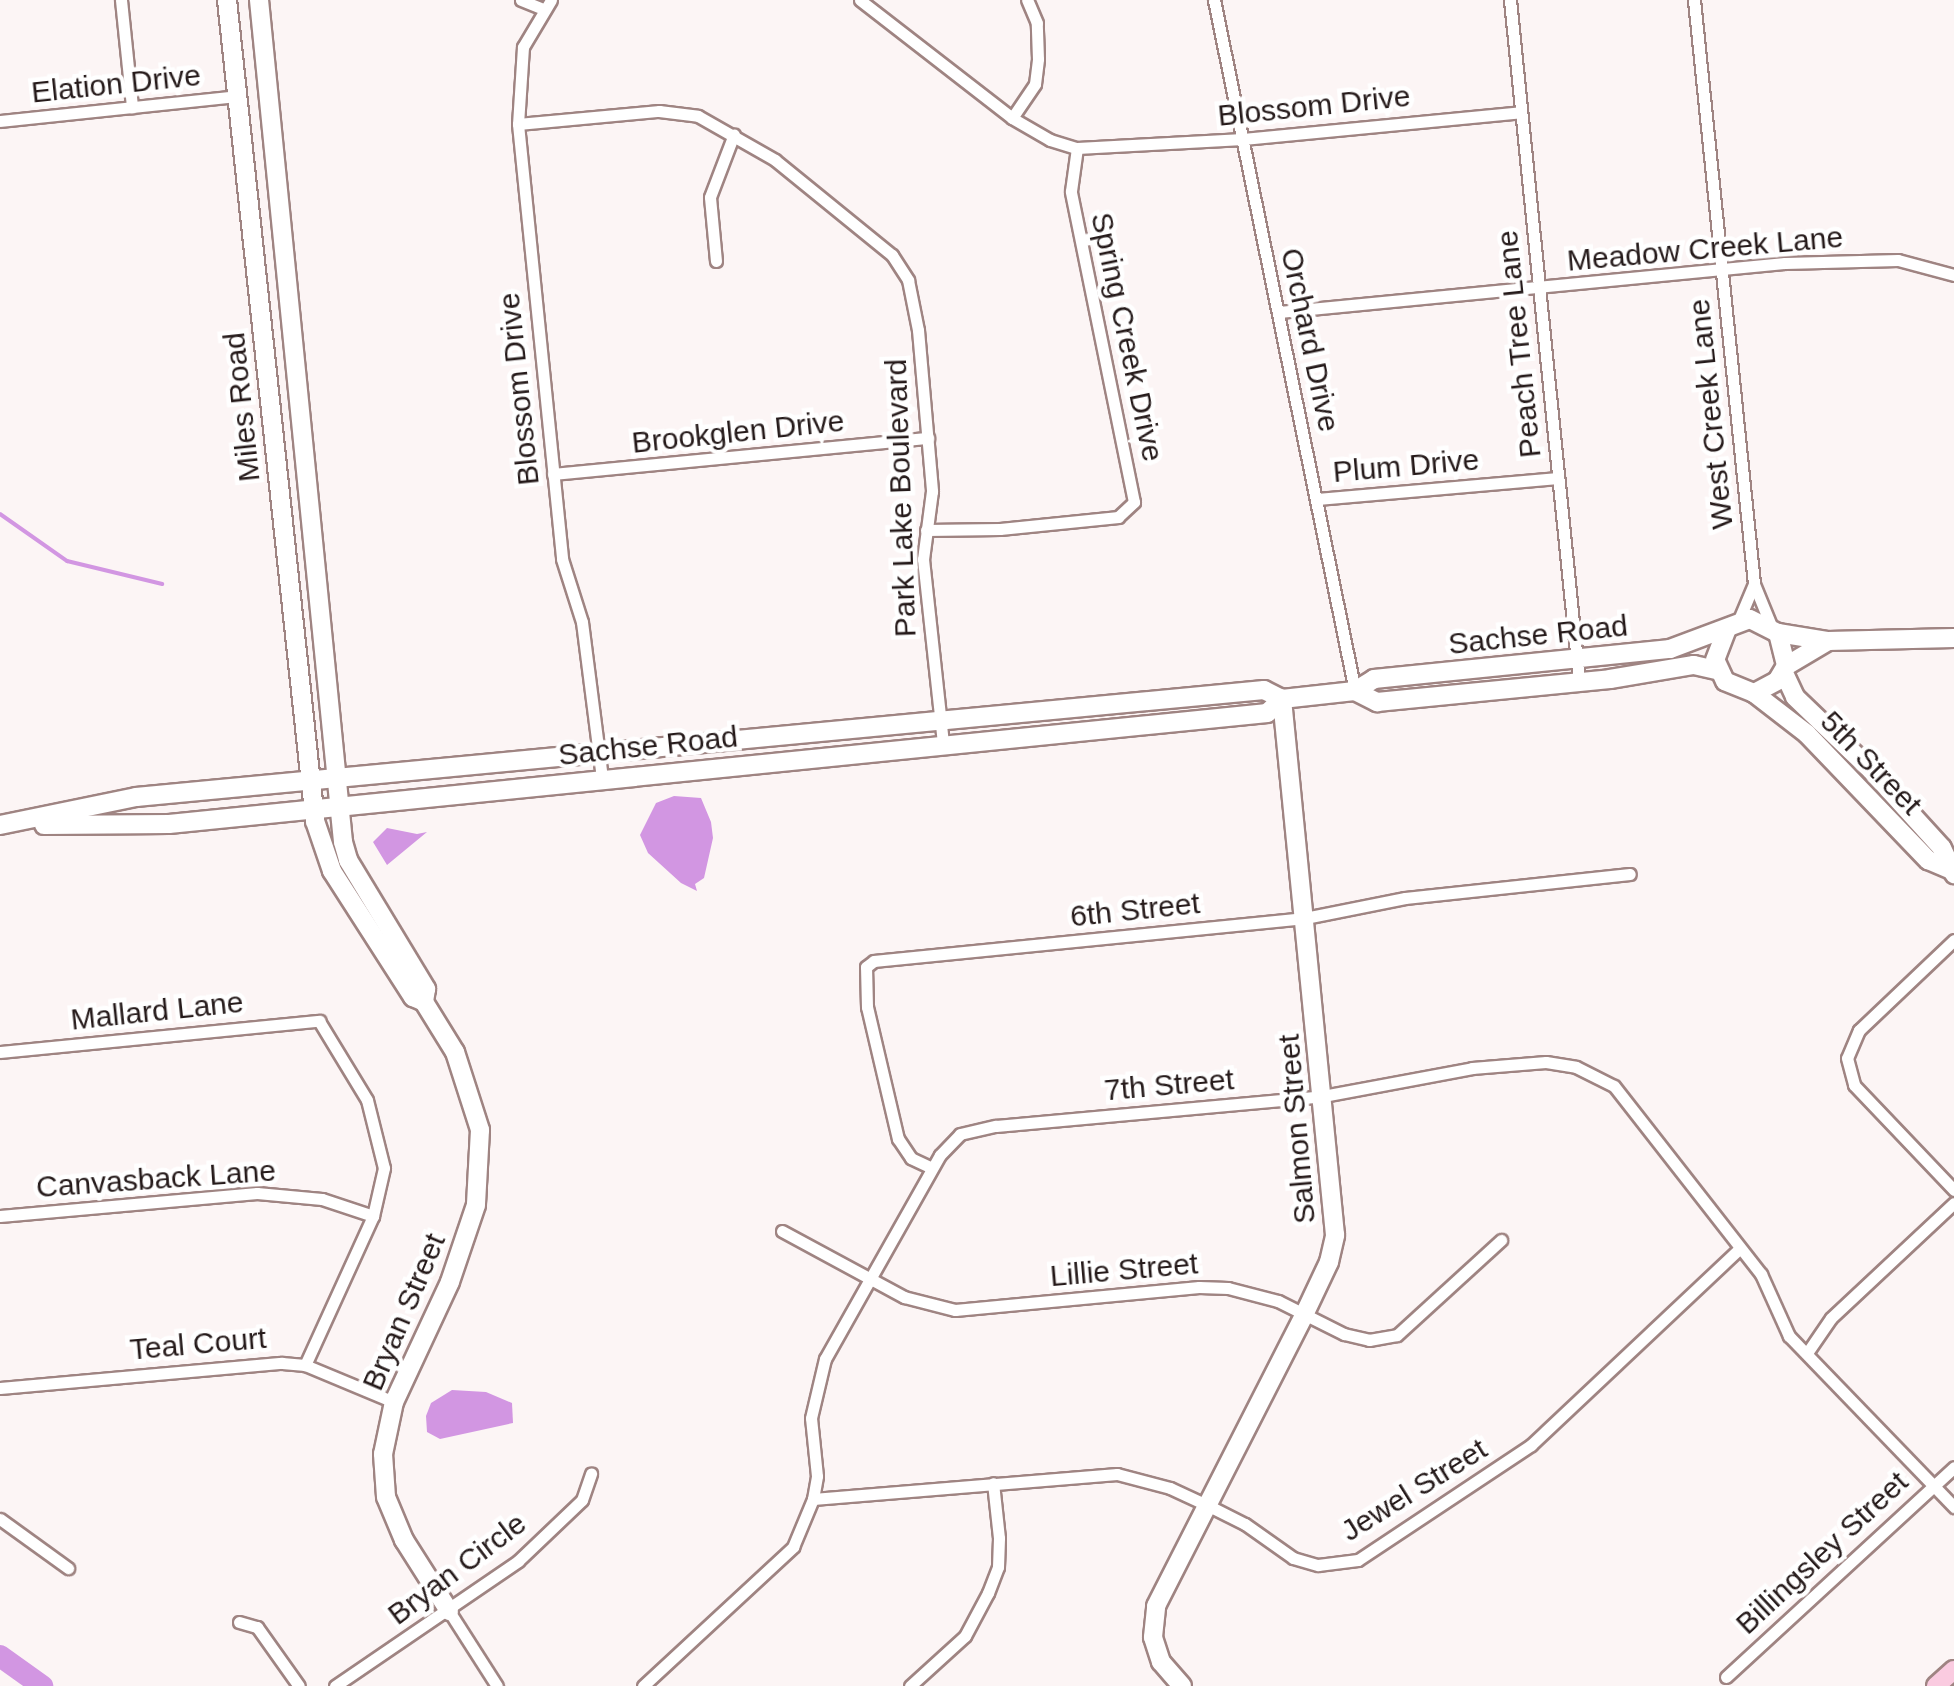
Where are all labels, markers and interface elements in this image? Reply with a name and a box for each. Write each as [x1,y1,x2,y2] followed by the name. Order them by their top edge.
[30,57,202,111] street label: Elation Drive
[1216,78,1412,134] street label: Blossom Drive
[1083,209,1171,465] street label: Spring Creek Drive
[1566,219,1844,279] street label: Meadow Creek Lane
[1489,228,1549,460] street label: Peach Tree Lane
[1273,245,1347,435] street label: Orchard Drive
[491,291,547,487] street label: Blossom Drive
[1681,297,1741,531] street label: West Creek Lane
[216,331,268,483] street label: Miles Road
[878,358,924,638] street label: Park Lake Boulevard
[630,403,846,461] street label: Brookglen Drive
[1331,442,1481,490] street label: Plum Drive
[1447,608,1629,662] street label: Sachse Road
[1813,704,1929,822] street label: 5th Street
[557,719,739,773] street label: Sachse Road
[1068,885,1202,935] street label: 6th Street
[69,984,245,1038] street label: Mallard Lane
[1271,1033,1323,1225] street label: Salmon Street
[1103,1061,1235,1109] street label: 7th Street
[35,1153,277,1205] street label: Canvasback Lane
[355,1228,453,1396] street label: Bryan Street
[1049,1246,1199,1294] street label: Lillie Street
[128,1320,268,1368] street label: Teal Court
[1334,1431,1494,1549] street label: Jewel Street
[1729,1464,1915,1642] street label: Billingsley Street
[381,1505,533,1633] street label: Bryan Circle

